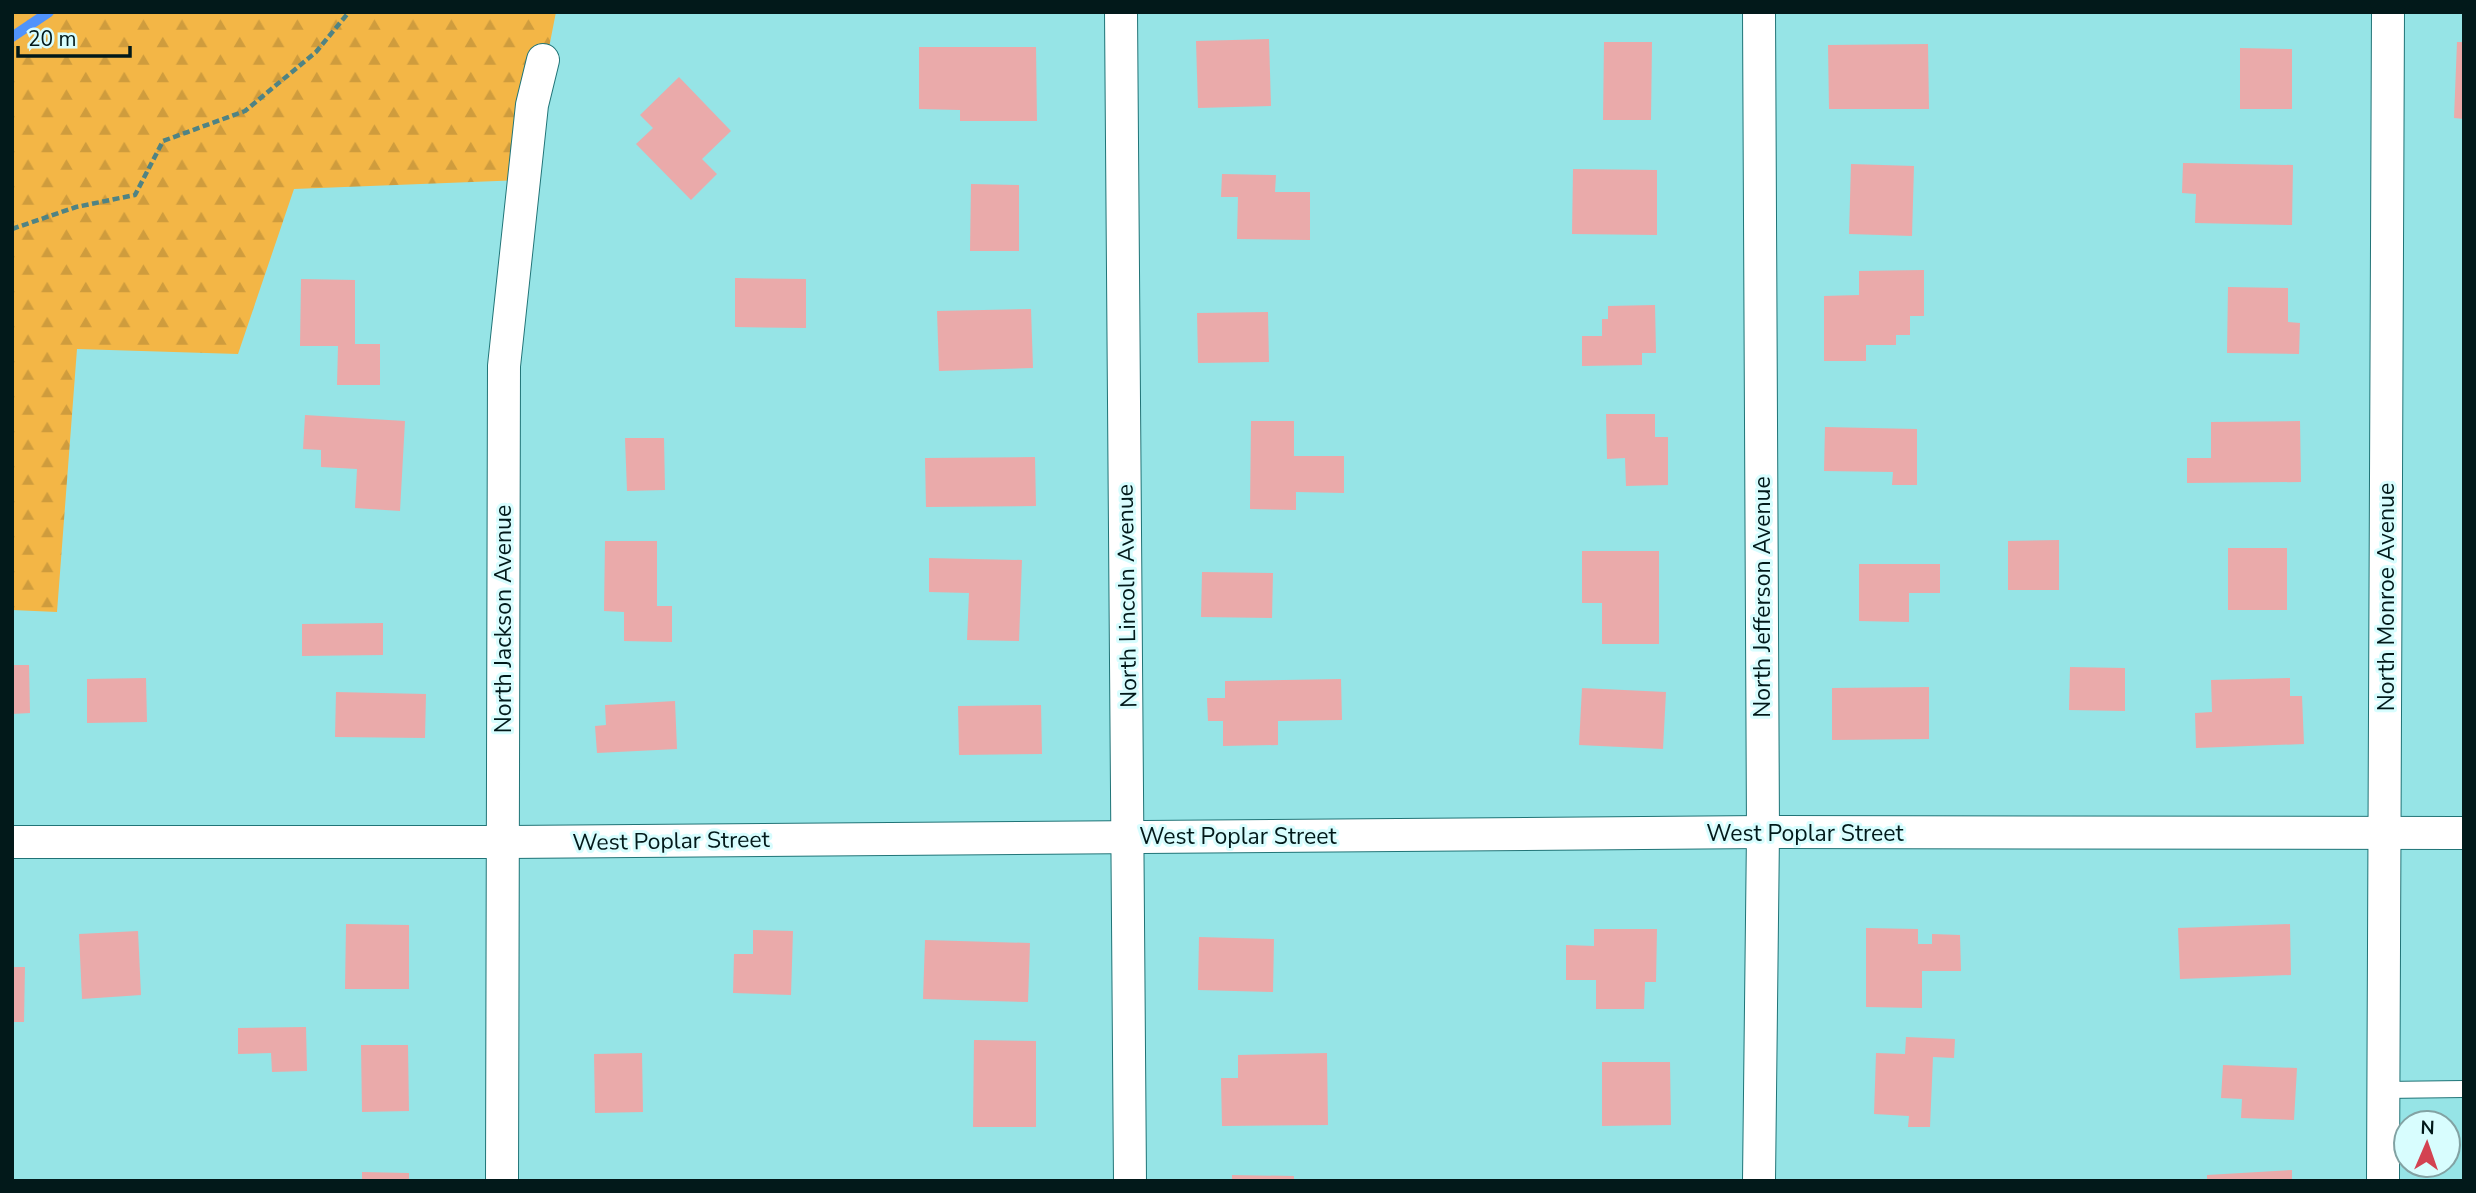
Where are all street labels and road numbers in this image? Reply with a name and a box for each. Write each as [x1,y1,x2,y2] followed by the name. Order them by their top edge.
[1747,476,1778,718] street label: North Jefferson Avenue
[2371,483,2402,711] street label: North Monroe Avenue
[1110,484,1144,708] street label: North Lincoln Avenue
[488,505,519,733] street label: North Jackson Avenue
[1706,818,1905,849] street label: West Poplar Street
[1139,821,1338,852] street label: West Poplar Street
[572,824,771,858] street label: West Poplar Street

